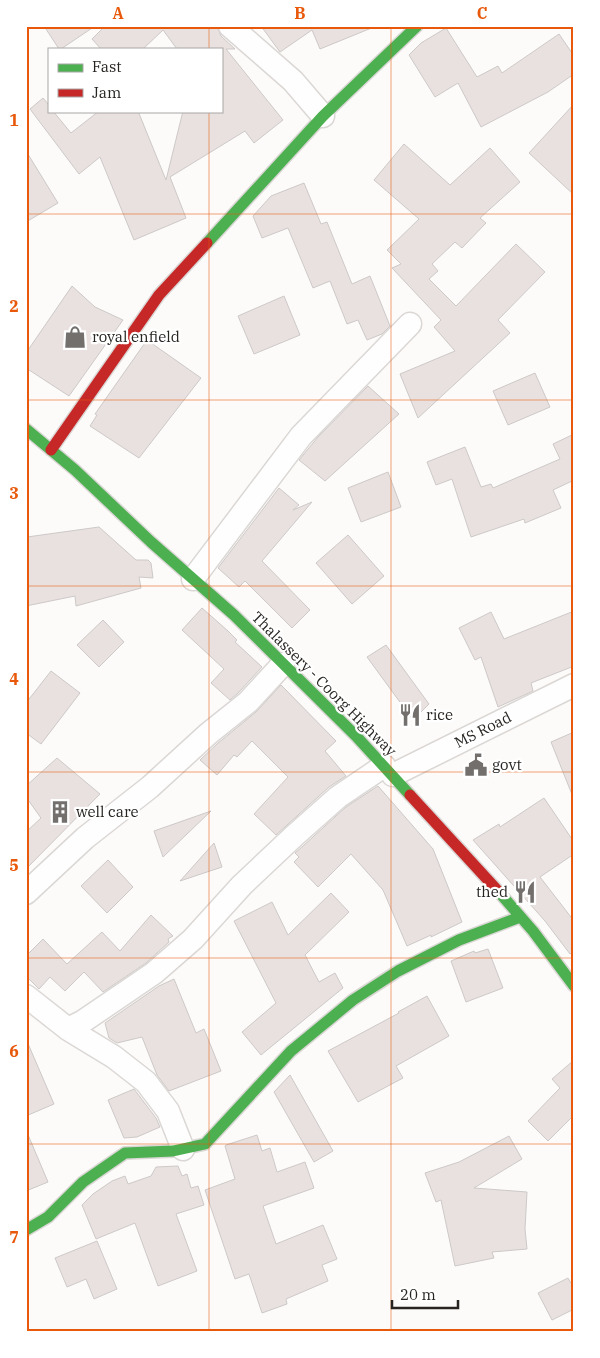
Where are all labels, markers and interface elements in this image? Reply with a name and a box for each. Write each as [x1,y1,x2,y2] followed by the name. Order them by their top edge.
[112,3,124,23] text: A
[294,3,306,23] text: B
[477,3,487,23] text: C
[48,48,222,112] legend
[92,57,122,76] text: Fast
[92,83,121,102] text: Jam
[9,110,19,130] text: 1
[9,296,19,316] text: 2
[62,324,88,350] shop icon: royal enfield
[92,327,180,346] place label: royal enfield
[9,483,19,503] text: 3
[248,607,401,760] street label: Thalassery - Coorg Highway
[9,669,19,689] text: 4
[397,702,423,728] restaurant icon: rice
[426,705,453,724] place label: rice
[451,707,514,752] street label: MS Road
[463,752,489,778] public building icon: govt
[492,755,522,774] place label: govt
[47,799,73,825] building icon: well care
[76,802,139,821] place label: well care
[9,855,19,875] text: 5
[512,879,538,905] restaurant icon: thed
[476,882,508,901] place label: thed
[9,1041,19,1061] text: 6
[9,1227,19,1247] text: 7
[392,1278,459,1310] scale bar
[400,1285,436,1304] text: 20 m

